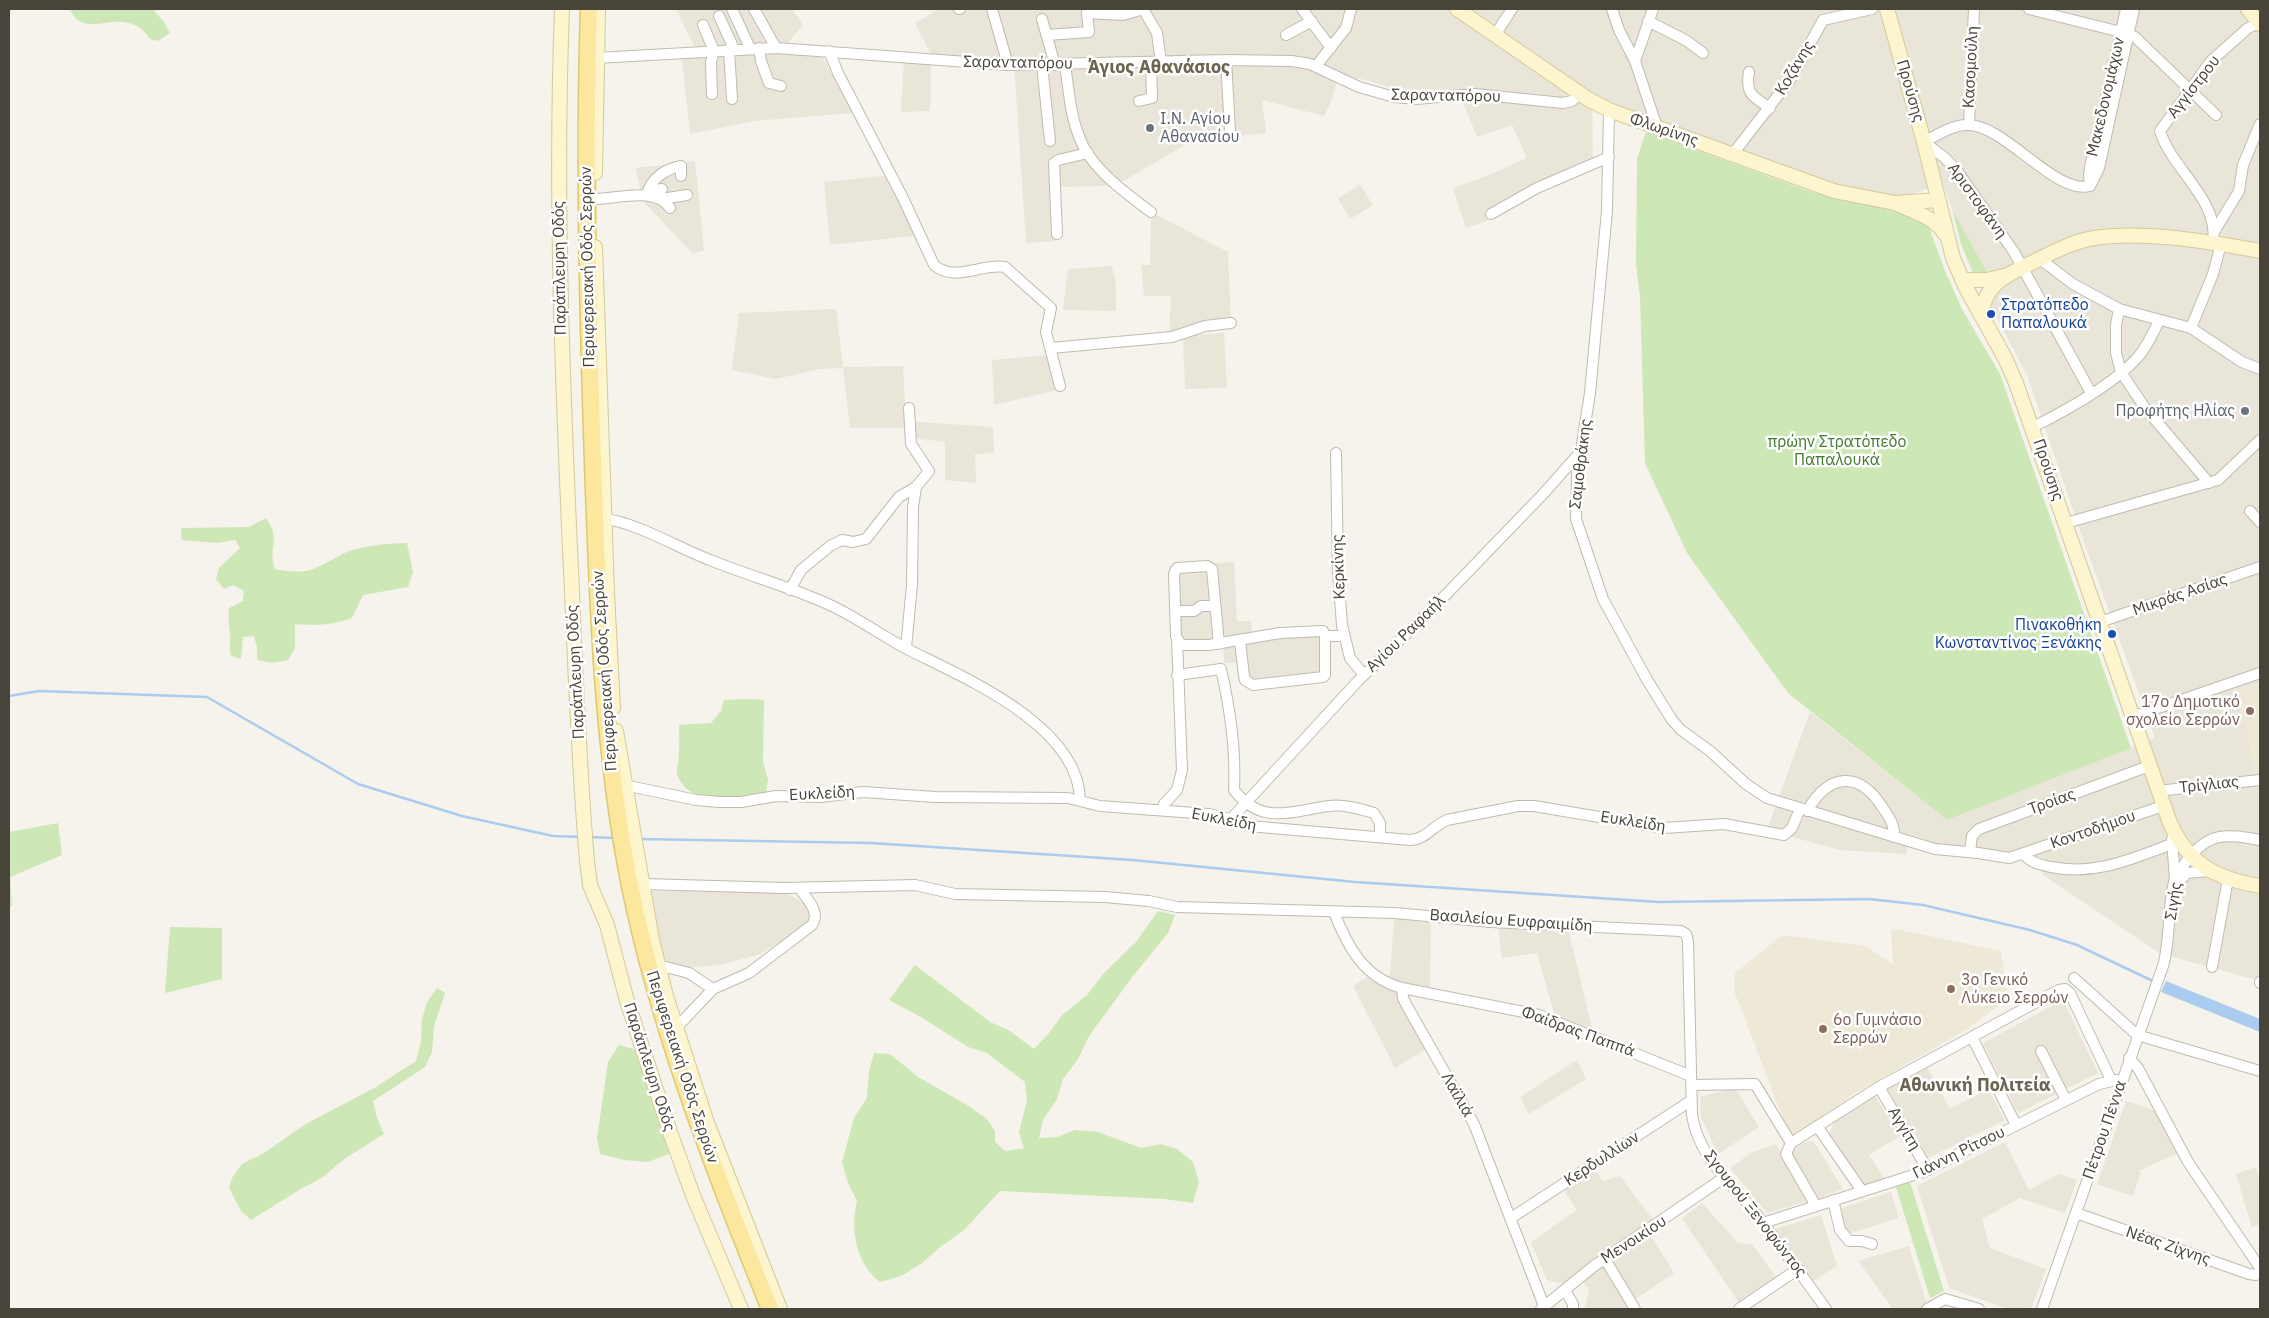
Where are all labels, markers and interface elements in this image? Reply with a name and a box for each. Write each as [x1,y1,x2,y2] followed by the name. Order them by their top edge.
[1959,25,1983,109] street label: Κασομούλη
[2083,35,2129,159] street label: Μακεδονομάχων
[1771,37,1819,99] street label: Κοζάνης
[963,52,1073,74] street label: Σαρανταπόρου
[2163,52,2225,122] street label: Αγγίστρου
[1088,57,1230,79] district label: Άγιος Αθανάσιος
[1892,57,1928,125] street label: Προύσης
[1391,85,1501,107] street label: Σαρανταπόρου
[1160,109,1240,147] place label: Ι.Ν. Αγίου Αθανασίου
[1627,109,1701,151] street label: Φλωρίνης
[1144,122,1156,134] marker: Ι.Ν. Αγίου Αθανασίου
[1943,159,2011,243] street label: Αριστοφάνη
[577,166,599,368] street label: Περιφερειακή Οδός Σερρών
[549,201,571,335] street label: Παράπλευρη Οδός
[2001,295,2089,333] place label: Στρατόπεδο Παπαλουκά
[1985,308,1997,320] marker: Στρατόπεδο Παπαλουκά
[2116,401,2235,421] place label: Προφήτης Ηλίας
[2239,405,2251,417] marker: Προφήτης Ηλίας
[1566,418,1596,510] street label: Σαμοθράκης
[1767,432,1907,470] park label: πρώην Στρατόπεδο Παπαλουκά
[2028,436,2068,504] street label: Προύσης
[1328,534,1350,600] street label: Κερκίνης
[588,570,622,772] street label: Περιφερειακή Οδός Σερρών
[2130,570,2230,620] street label: Μικράς Ασίας
[1362,591,1450,677] street label: Αγίου Ραφαήλ
[563,604,589,740] street label: Παράπλευρη Οδός
[1935,615,2102,653] place label: Πινακοθήκη Κωνσταντίνος Ξενάκης
[2106,628,2118,640] marker: Πινακοθήκη Κωνσταντίνος Ξενάκης
[2126,692,2240,730] place label: 17ο Δημοτικό σχολείο Σερρών
[2244,705,2256,717] marker: 17ο Δημοτικό σχολείο Σερρών
[2178,772,2240,798] street label: Τρίγλιας
[789,783,855,805] street label: Ευκλείδη
[2026,785,2078,819] street label: Τροίας
[1190,804,1258,836] street label: Ευκλείδη
[2048,806,2138,854] street label: Κοντοδήμου
[1599,807,1667,837] street label: Ευκλείδη
[2162,881,2186,921] street label: Σιγής
[1429,906,1593,936] street label: Βασιλείου Ευφραιμίδη
[642,968,722,1166] street label: Περιφερειακή Οδός Σερρών
[1961,970,2069,1008] place label: 3ο Γενικό Λύκειο Σερρών
[1945,983,1957,995] marker: 3ο Γενικό Λύκειο Σερρών
[619,1000,679,1134] street label: Παράπλευρη Οδός
[1518,1003,1638,1061] street label: Φαίδρας Παππά
[1833,1010,1922,1048] place label: 6ο Γυμνάσιο Σερρών
[1817,1023,1829,1035] marker: 6ο Γυμνάσιο Σερρών
[1437,1069,1477,1121] street label: Λαϊλιά
[1899,1075,2051,1097] district label: Αθωνική Πολιτεία
[2079,1078,2131,1182] street label: Πέτρου Πέννα
[1884,1104,1924,1154] street label: Αγγίτη
[1910,1122,2008,1184] street label: Γιάννη Ρίτσου
[1561,1128,1643,1190] street label: Κερδυλλίων
[1700,1147,1810,1281] street label: Σγουρού Ξενοφώντος
[1598,1212,1670,1268] street label: Μενοικίου
[2123,1223,2213,1269] street label: Νέας Ζίχνης

